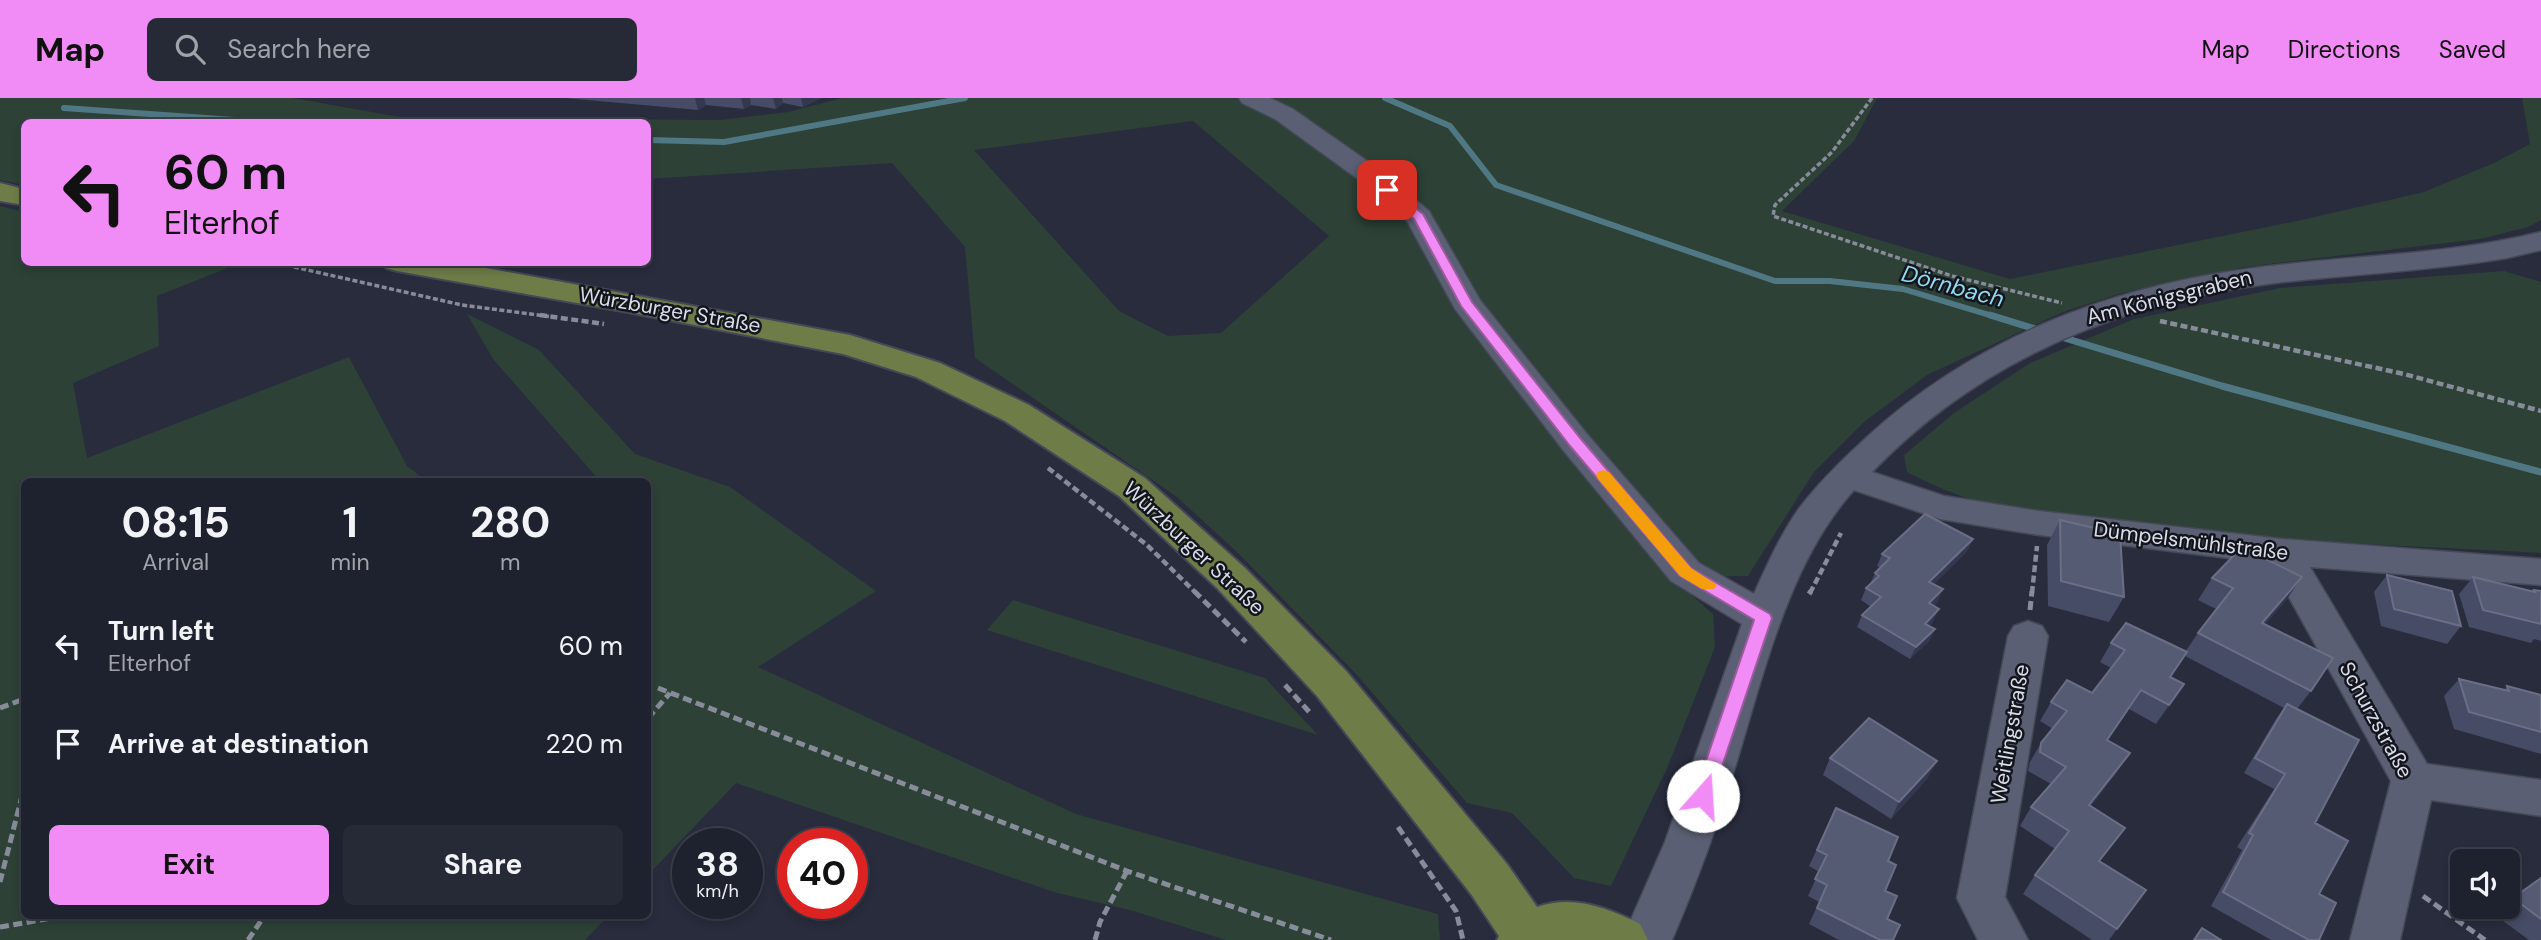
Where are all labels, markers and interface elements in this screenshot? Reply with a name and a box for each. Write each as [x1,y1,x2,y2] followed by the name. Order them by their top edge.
[147,18,637,81] search box
[35,28,105,71] text: Map
[171,30,209,68] icon: search
[227,32,371,66] text: Search here
[2202,34,2250,65] text: Map
[2288,34,2401,65] text: Directions
[2439,34,2506,65] text: Saved
[164,140,287,204] text: 60 m
[49,147,140,238] icon: left
[1357,160,1417,220] pin
[1368,171,1406,209] icon: arrive
[164,202,280,244] text: Elterhof
[1899,258,2007,314] water label: Dörnbach
[2083,263,2255,331] street label: Am Königsgraben
[577,280,763,340] street label: Würzburger Straße
[1117,475,1271,621] street label: Würzburger Straße
[122,495,230,550] text: 08:15
[342,495,358,550] text: 1
[470,495,550,550] text: 280
[2092,515,2290,567] street label: Dümpelsmühlstraße
[142,547,209,577] text: Arrival
[330,547,370,577] text: min
[500,547,521,577] text: m
[108,614,215,648] text: Turn left
[49,627,87,665] icon: left
[559,629,623,663] text: 60 m
[108,648,191,678] text: Elterhof
[2333,657,2419,783] street label: Schurzstraße
[1984,662,2036,806] street label: Weitlingstraße
[49,725,87,763] icon: arrive
[108,727,369,761] text: Arrive at destination
[545,727,623,761] text: 220 m
[1666,759,1740,833] position arrow
[49,825,329,905] button: Exit
[343,825,623,905] button: Share
[777,828,868,919] speed limit sign: 40
[696,841,739,887] text: 38
[2450,849,2520,919] map controls
[2450,849,2520,919] button: sound
[696,879,739,903] text: km/h

